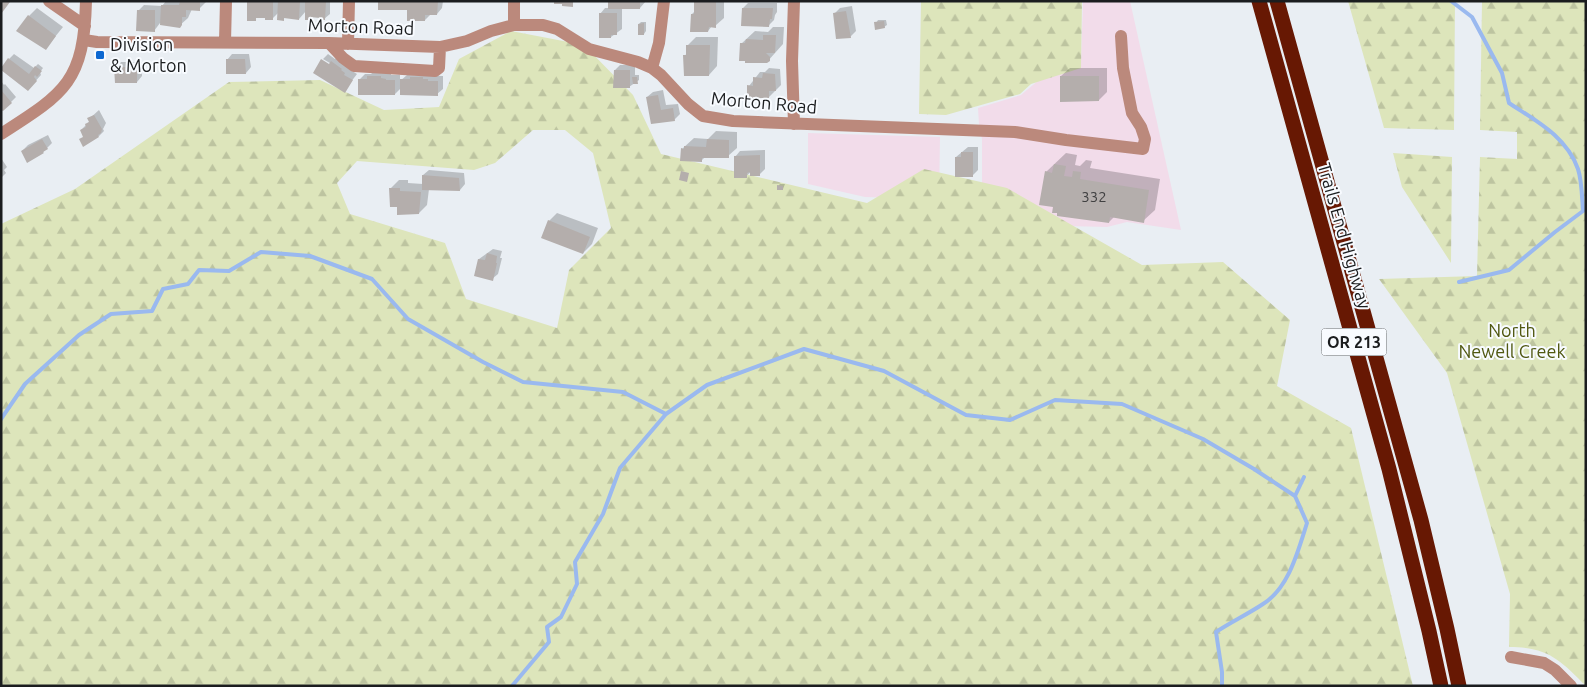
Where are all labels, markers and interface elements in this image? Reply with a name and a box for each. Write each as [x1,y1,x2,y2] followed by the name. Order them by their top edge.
[307,14,415,38] street label: Morton Road
[110,34,187,75] place label: Division & Morton
[94,49,106,61] marker: Division & Morton
[710,87,818,117] street label: Morton Road
[1315,160,1375,311] street label: Trails End Highway
[1081,188,1107,205] house number: 332
[1458,320,1566,361] park label: North Newell Creek
[1322,328,1386,356] road number: OR 213

